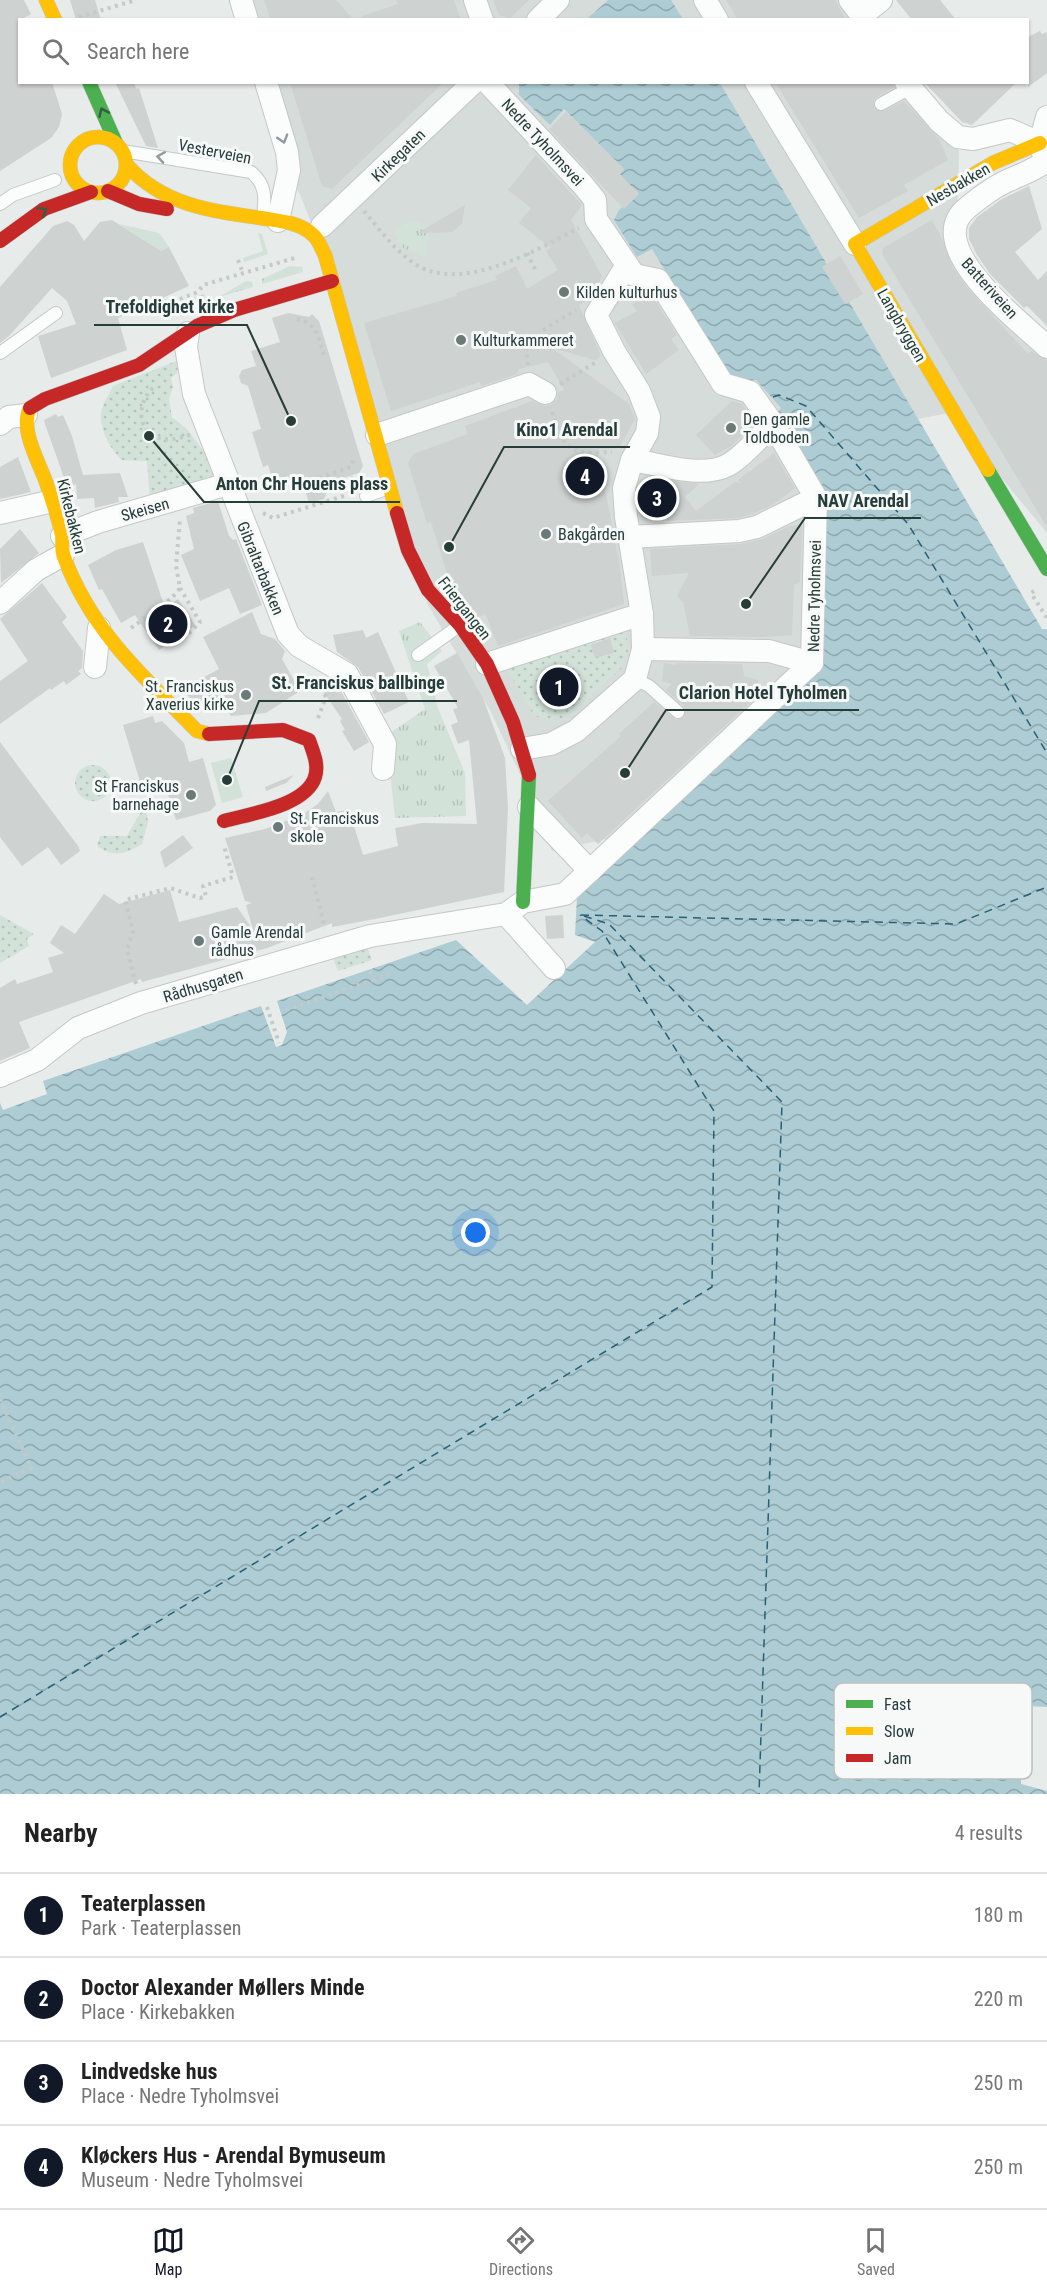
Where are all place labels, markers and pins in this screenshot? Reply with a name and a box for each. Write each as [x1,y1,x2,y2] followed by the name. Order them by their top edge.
[576,283,678,302] place label: Kilden kulturhus
[557,285,571,299] marker: Kilden kulturhus
[94,289,247,325] callout: Trefoldighet kirke
[473,331,574,350] place label: Kulturkammeret
[454,333,468,347] marker: Kulturkammeret
[743,410,810,447] place label: Den gamle Toldboden
[504,411,630,447] callout: Kino1 Arendal
[724,421,738,435] marker: Den gamle Toldboden
[566,454,604,498] pin: 4
[204,466,400,502] callout: Anton Chr Houens plass
[638,476,676,520] pin: 3
[805,482,921,518] callout: NAV Arendal
[558,525,625,544] place label: Bakgården
[539,527,553,541] marker: Bakgården
[148,602,188,646] pin: 2
[540,664,578,710] pin: 1
[259,665,457,701] callout: St. Franciskus ballbinge
[666,674,859,710] callout: Clarion Hotel Tyholmen
[145,677,234,714] place label: St. Franciskus Xaverius kirke
[239,688,253,702] marker: St. Franciskus Xaverius kirke
[94,777,179,814] place label: St Franciskus barnehage
[184,788,198,802] marker: St Franciskus barnehage
[290,809,379,846] place label: St. Franciskus skole
[271,820,285,834] marker: St. Franciskus skole
[211,923,303,960] place label: Gamle Arendal rådhus
[192,934,206,948] marker: Gamle Arendal rådhus

